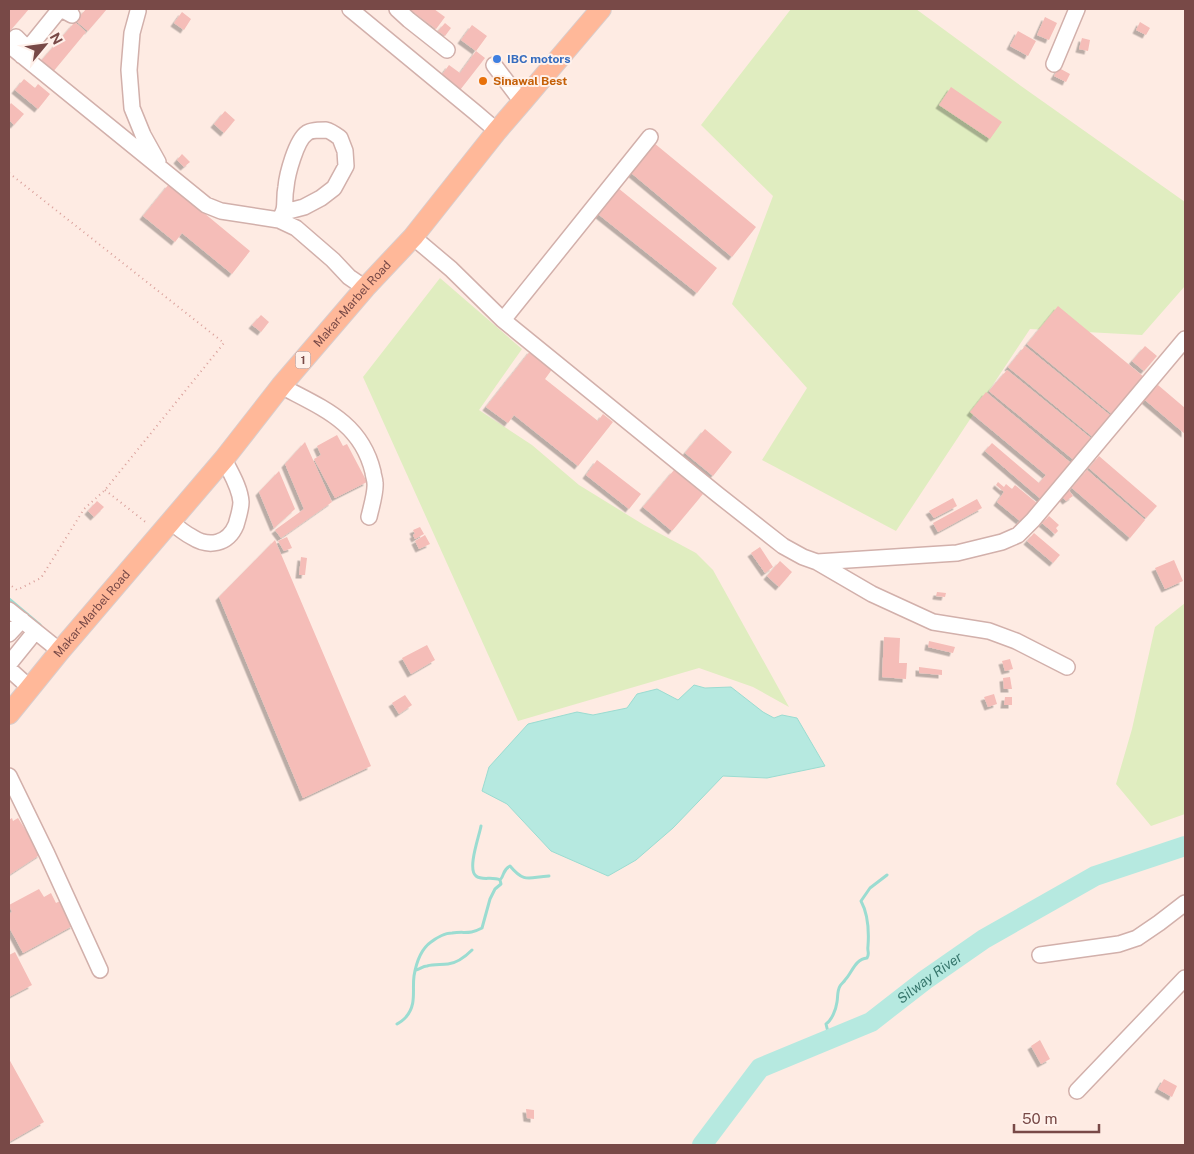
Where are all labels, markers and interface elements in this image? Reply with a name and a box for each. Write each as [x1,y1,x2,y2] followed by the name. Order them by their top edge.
[20,20,70,70] north arrow
[47,30,66,47] text: N
[507,52,571,66] place label: IBC motors
[491,53,503,65] marker: IBC motors
[493,74,567,88] place label: Sinawal Best
[477,75,489,87] marker: Sinawal Best
[311,258,394,350] street label: Makar-Marbel Road
[296,352,310,368] road number: 1
[51,567,133,660] street label: Makar-Marbel Road
[894,948,966,1007] water label: Silway River
[1014,1102,1099,1134] scale bar
[1022,1110,1057,1127] text: 50 m

